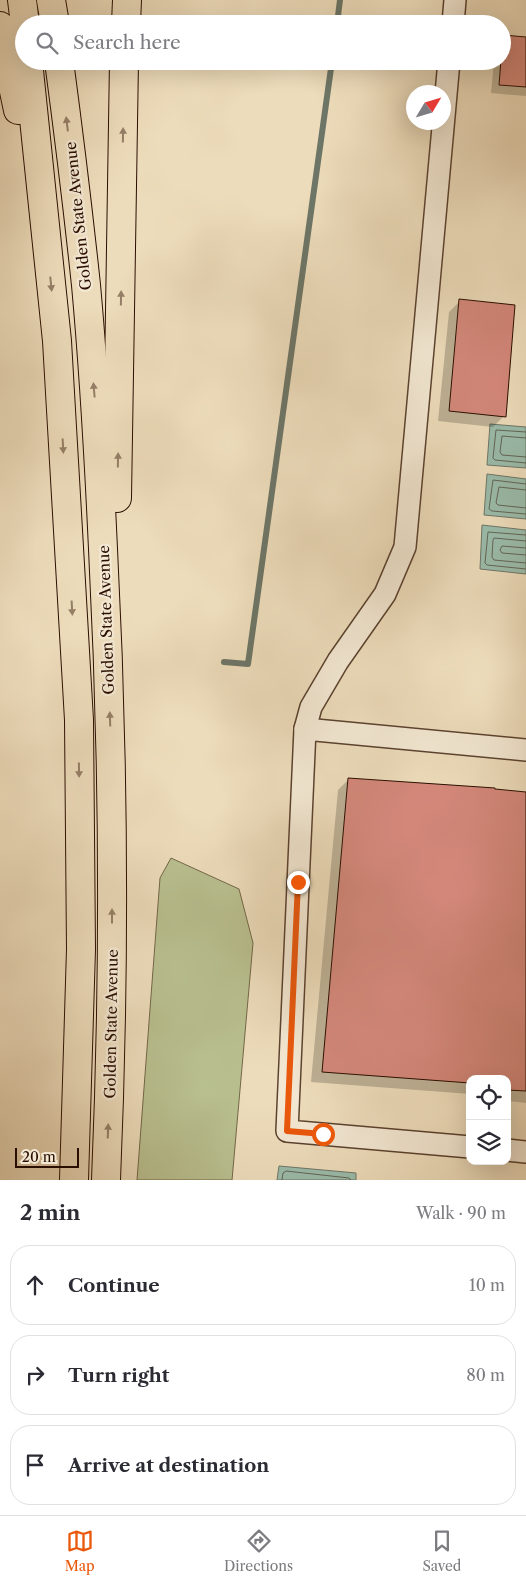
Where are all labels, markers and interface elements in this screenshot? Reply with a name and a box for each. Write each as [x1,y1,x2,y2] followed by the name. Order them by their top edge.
[15,15,511,70] search box
[33,29,61,57] icon: search
[73,31,181,54] text: Search here
[406,85,451,130] north arrow
[63,116,71,132] one-way arrow
[119,127,127,143] one-way arrow
[61,141,95,291] street label: Golden State Avenue
[47,276,55,292] one-way arrow
[117,290,125,306] one-way arrow
[90,382,98,398] one-way arrow
[59,438,67,454] one-way arrow
[114,452,122,468] one-way arrow
[94,545,118,695] street label: Golden State Avenue
[69,600,77,616] one-way arrow
[106,711,114,727] one-way arrow
[75,763,83,779] one-way arrow
[287,871,310,894] route end
[108,908,116,924] one-way arrow
[100,949,122,1099] street label: Golden State Avenue
[466,1075,511,1165] map controls
[466,1075,511,1120] button: locate
[466,1120,511,1165] button: layers
[105,1123,113,1139] one-way arrow
[312,1123,335,1146] route start
[15,1145,79,1168] scale bar
[22,1148,56,1166] text: 20 m
[20,1200,80,1225] text: 2 min
[416,1203,506,1223] text: Walk · 90 m
[21,1271,49,1299] icon: ahead
[68,1274,160,1297] text: Continue
[469,1275,505,1295] text: 10 m
[21,1361,49,1389] icon: right
[68,1364,169,1387] text: Turn right
[466,1365,505,1385] text: 80 m
[21,1451,49,1479] icon: arrive
[68,1454,269,1477] text: Arrive at destination
[65,1527,95,1575] tab: Map
[224,1527,293,1575] tab: Directions
[422,1527,461,1575] tab: Saved

